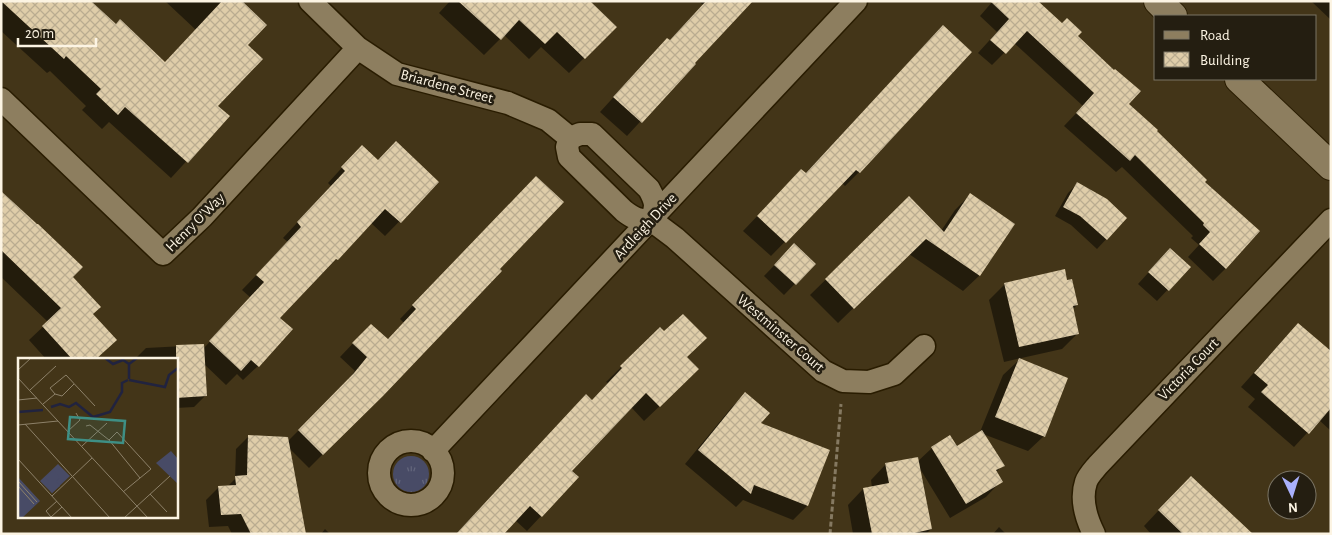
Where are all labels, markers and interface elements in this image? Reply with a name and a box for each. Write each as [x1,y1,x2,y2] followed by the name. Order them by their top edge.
[18,15,95,47] scale bar
[1154,15,1317,80] legend
[25,26,54,41] text: 20 m
[1200,28,1230,43] text: Road
[1200,53,1250,68] text: Building
[399,67,495,106] street label: Briardene Street
[163,190,228,255] street label: Henry O'Way
[611,190,680,262] street label: Ardleigh Drive
[734,292,827,375] street label: Westminster Court
[1155,335,1222,403] street label: Victoria Court
[18,358,178,518] inset map
[1267,470,1317,520] north arrow
[1287,500,1298,514] text: N

